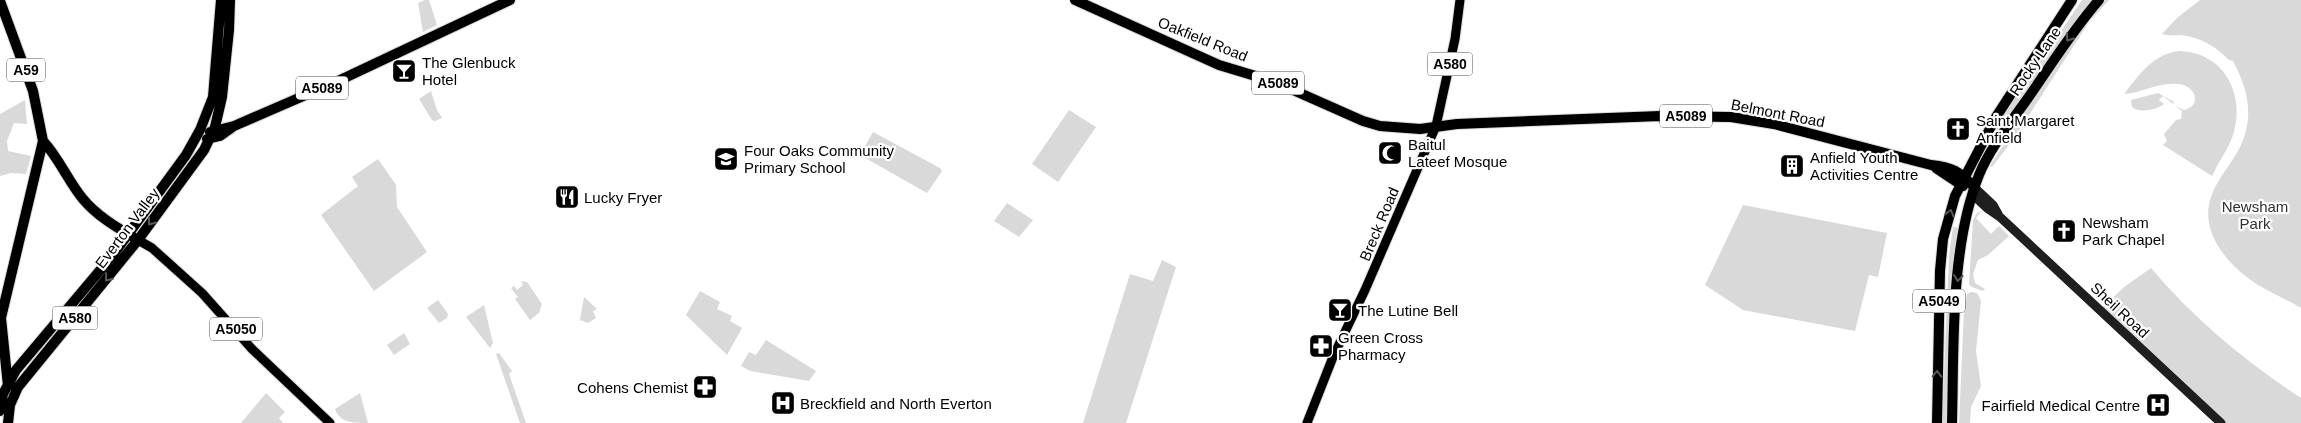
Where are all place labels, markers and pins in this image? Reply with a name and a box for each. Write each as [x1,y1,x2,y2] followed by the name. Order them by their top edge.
[422,54,516,88] place label: The Glenbuck Hotel
[391,58,417,84] bar icon: The Glenbuck Hotel
[1976,112,2075,146] place label: Saint Margaret Anfield
[1945,116,1971,142] church icon: Saint Margaret Anfield
[1408,136,1507,170] place label: Baitul Lateef Mosque
[1377,140,1403,166] mosque icon: Baitul Lateef Mosque
[744,142,895,176] place label: Four Oaks Community Primary School
[713,146,739,172] school or university icon: Four Oaks Community Primary School
[1810,149,1918,183] place label: Anfield Youth Activities Centre
[1779,153,1805,179] building icon: Anfield Youth Activities Centre
[554,184,580,210] restaurant icon: Lucky Fryer
[584,189,662,206] place label: Lucky Fryer
[2082,214,2165,248] place label: Newsham Park Chapel
[2051,218,2077,244] church icon: Newsham Park Chapel
[1327,297,1353,323] bar icon: The Lutine Bell
[1358,302,1458,319] place label: The Lutine Bell
[1338,329,1423,363] place label: Green Cross Pharmacy
[1308,333,1334,359] pharmacy icon: Green Cross Pharmacy
[692,374,718,400] pharmacy icon: Cohens Chemist
[577,379,689,396] place label: Cohens Chemist
[770,390,796,416] hospital icon: Breckfield and North Everton
[2145,392,2171,418] hospital icon: Fairfield Medical Centre
[800,395,992,412] place label: Breckfield and North Everton
[1982,397,2140,414] place label: Fairfield Medical Centre

